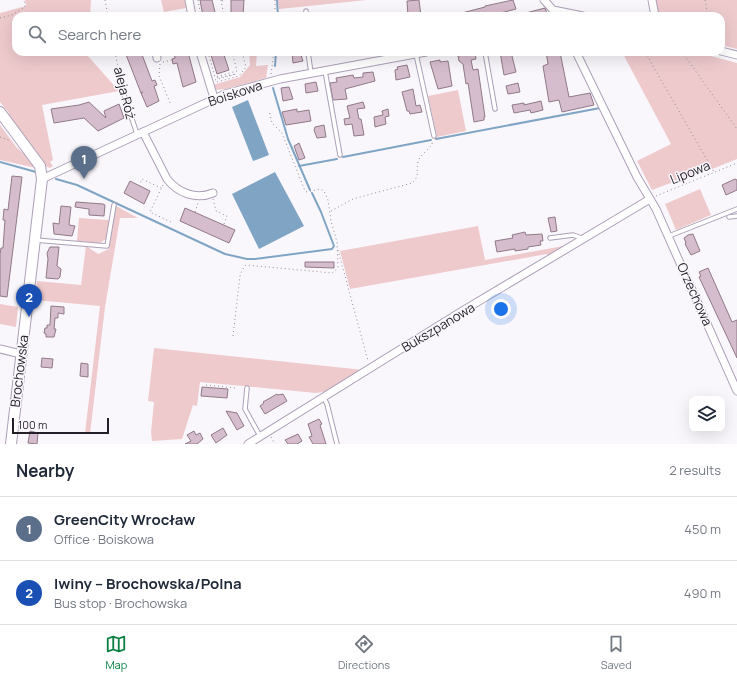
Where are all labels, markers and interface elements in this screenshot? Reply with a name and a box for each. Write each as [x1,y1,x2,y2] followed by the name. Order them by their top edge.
[12,12,725,56] search box
[26,23,48,45] icon: search
[58,24,141,45] text: Search here
[110,65,140,121] street label: aleja Róż
[206,76,264,110] street label: Boiskowa
[71,146,97,179] pin: 1
[667,156,713,188] street label: Lipowa
[673,260,717,328] street label: Orzechowa
[16,284,42,317] pin: 2
[398,298,478,356] street label: Bukszpanowa
[491,299,511,319] your location
[6,334,32,408] street label: Brochowska
[689,396,725,432] map controls
[689,396,725,432] button: layers
[12,416,109,435] scale bar
[18,417,47,432] text: 100 m
[16,459,74,482] text: Nearby
[669,461,721,479] text: 2 results
[54,509,195,530] text: GreenCity Wrocław
[26,520,32,538] text: 1
[684,520,721,538] text: 450 m
[54,530,154,548] text: Office · Boiskowa
[54,573,242,594] text: Iwiny – Brochowska/Polna
[25,584,33,602] text: 2
[684,584,721,602] text: 490 m
[54,594,187,612] text: Bus stop · Brochowska
[105,633,127,672] tab: Map
[338,633,390,672] tab: Directions
[601,633,632,672] tab: Saved

